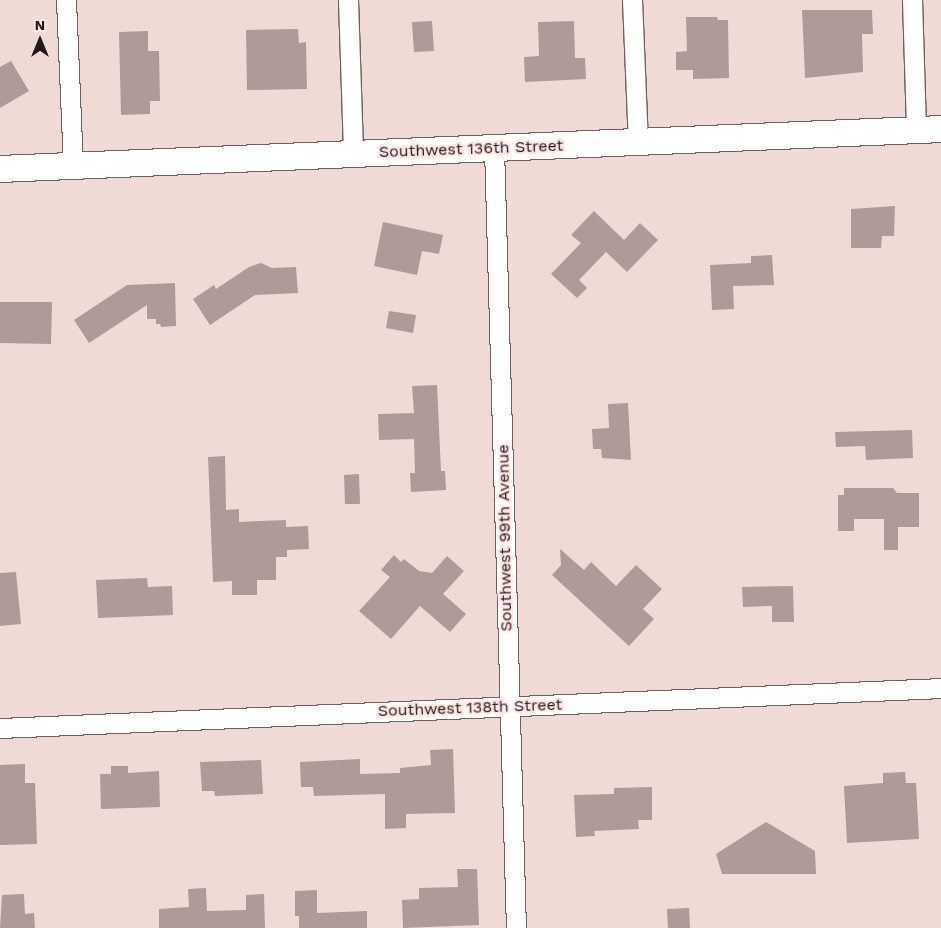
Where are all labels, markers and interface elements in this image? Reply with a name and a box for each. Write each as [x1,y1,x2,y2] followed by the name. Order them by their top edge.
[15,15,65,65] north arrow
[35,17,45,33] text: N
[378,136,564,162] street label: Southwest 136th Street
[494,444,516,632] street label: Southwest 99th Avenue
[377,695,563,721] street label: Southwest 138th Street

